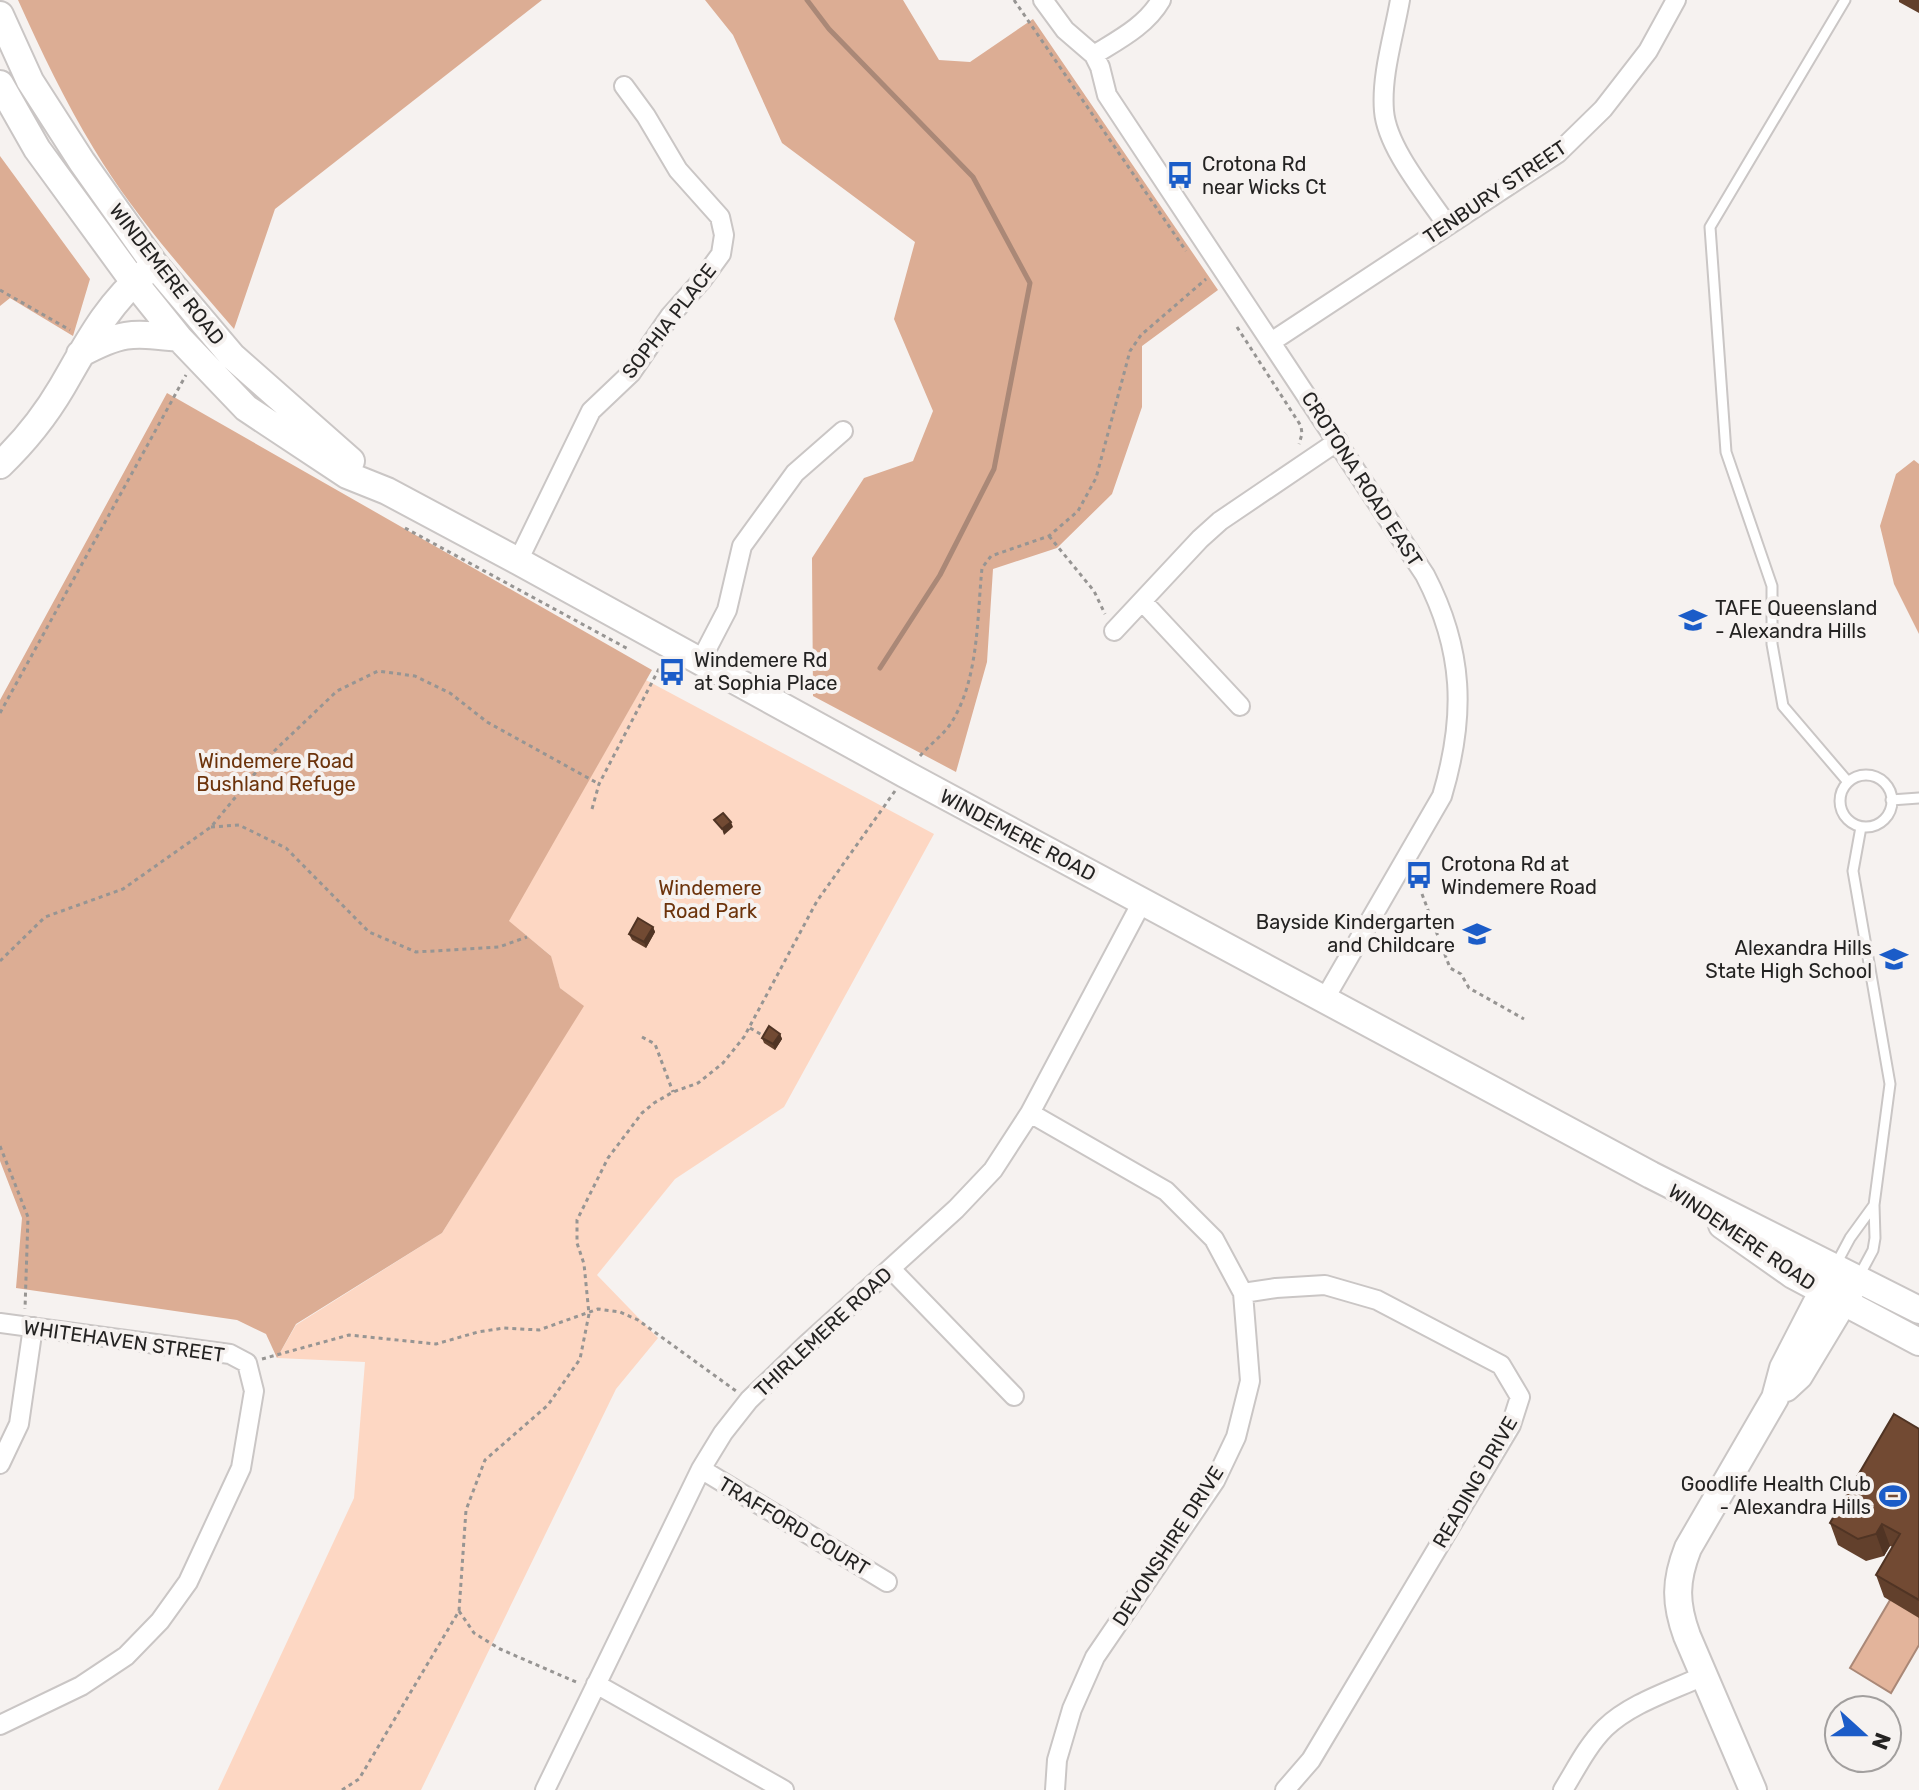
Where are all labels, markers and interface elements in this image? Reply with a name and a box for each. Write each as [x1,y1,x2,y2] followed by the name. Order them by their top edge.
[1419,135,1572,249] street label: TENBURY STREET
[1202,152,1327,199] place label: Crotona Rd near Wicks Ct
[1165,160,1195,190] bus stop icon: Crotona Rd near Wicks Ct
[104,198,230,350] street label: WINDEMERE ROAD
[617,259,721,383] street label: SOPHIA PLACE
[1296,387,1428,571] street label: CROTONA ROAD EAST
[1715,596,1877,643] place label: TAFE Queensland - Alexandra Hills
[1678,605,1708,635] school or university icon: TAFE Queensland - Alexandra Hills
[694,648,837,695] place label: Windemere Rd at Sophia Place
[657,657,687,687] bus stop icon: Windemere Rd at Sophia Place
[196,749,356,796] park label: Windemere Road Bushland Refuge
[936,784,1100,886] street label: WINDEMERE ROAD
[1441,852,1597,899] place label: Crotona Rd at Windemere Road
[1404,860,1434,890] bus stop icon: Crotona Rd at Windemere Road
[658,876,762,923] park label: Windemere Road Park
[1256,910,1455,957] place label: Bayside Kindergarten and Childcare
[1462,919,1492,949] school or university icon: Bayside Kindergarten and Childcare
[1705,936,1872,983] place label: Alexandra Hills State High School
[1879,944,1909,974] school or university icon: Alexandra Hills State High School
[1664,1179,1820,1295] street label: WINDEMERE ROAD
[749,1262,897,1402] street label: THIRLEMERE ROAD
[22,1315,227,1367] street label: WHITEHAVEN STREET
[1428,1412,1522,1552] street label: READING DRIVE
[1107,1462,1229,1630] street label: DEVONSHIRE DRIVE
[714,1471,874,1581] street label: TRAFFORD COURT
[1681,1472,1871,1519] place label: Goodlife Health Club - Alexandra Hills
[1878,1481,1908,1511] sports icon: Goodlife Health Club - Alexandra Hills
[1823,1694,1903,1774] north arrow
[1866,1729,1897,1753] text: N

